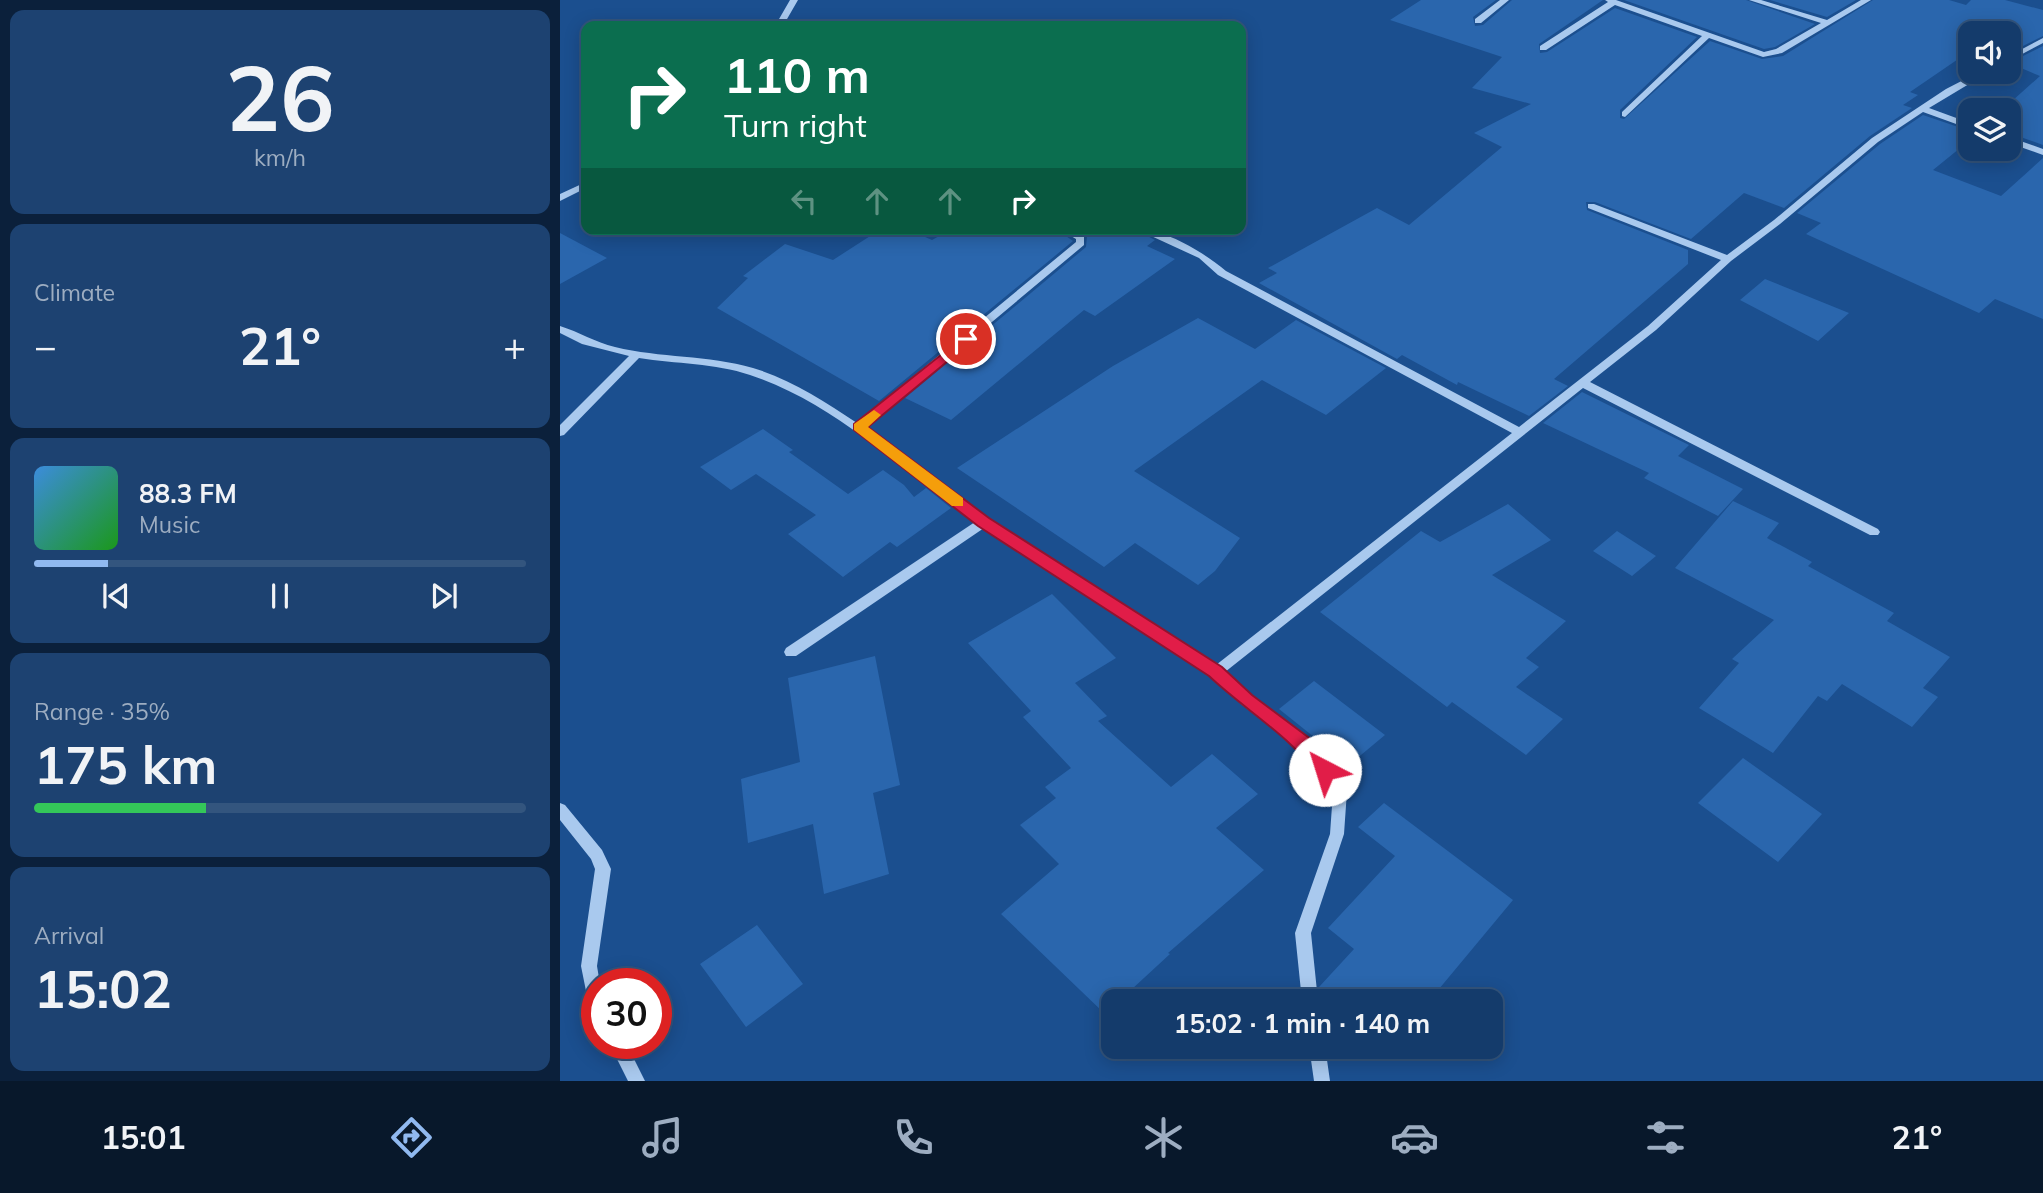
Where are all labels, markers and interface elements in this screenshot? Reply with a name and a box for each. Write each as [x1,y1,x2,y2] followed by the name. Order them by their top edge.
[1958,21,2021,161] map controls
[1958,21,2021,84] button: sound
[225,40,335,154] text: 26
[724,44,870,105] text: 110 m
[609,49,700,140] icon: right
[1958,98,2021,161] button: layers
[724,105,867,145] text: Turn right
[254,143,306,172] text: km/h
[785,182,823,220] icon: left
[858,182,896,220] icon: ahead
[931,182,969,220] icon: ahead
[1004,182,1042,220] icon: right
[34,278,115,307] text: Climate
[936,309,996,369] pin
[239,313,321,378] text: 21°
[947,320,985,358] icon: arrive
[34,322,57,370] text: −
[503,322,526,370] text: +
[139,477,237,510] text: 88.3 FM
[139,510,200,539] text: Music
[97,577,135,615] icon: previous
[261,577,299,615] icon: pause
[425,577,463,615] icon: next
[34,697,170,726] text: Range · 35%
[34,732,217,797] text: 175 km
[1288,733,1362,807] position arrow
[34,921,104,950] text: Arrival
[34,956,172,1021] text: 15:02
[581,968,672,1059] speed limit sign: 30
[1174,1007,1430,1040] text: 15:02 · 1 min · 140 m
[387,1113,436,1162] icon: directions
[638,1113,687,1162] icon: music
[889,1113,938,1162] icon: phone
[1139,1113,1188,1162] icon: climate
[1390,1113,1439,1162] icon: car
[1641,1113,1690,1162] icon: filters
[101,1117,186,1157] text: 15:01
[1892,1117,1942,1157] text: 21°

